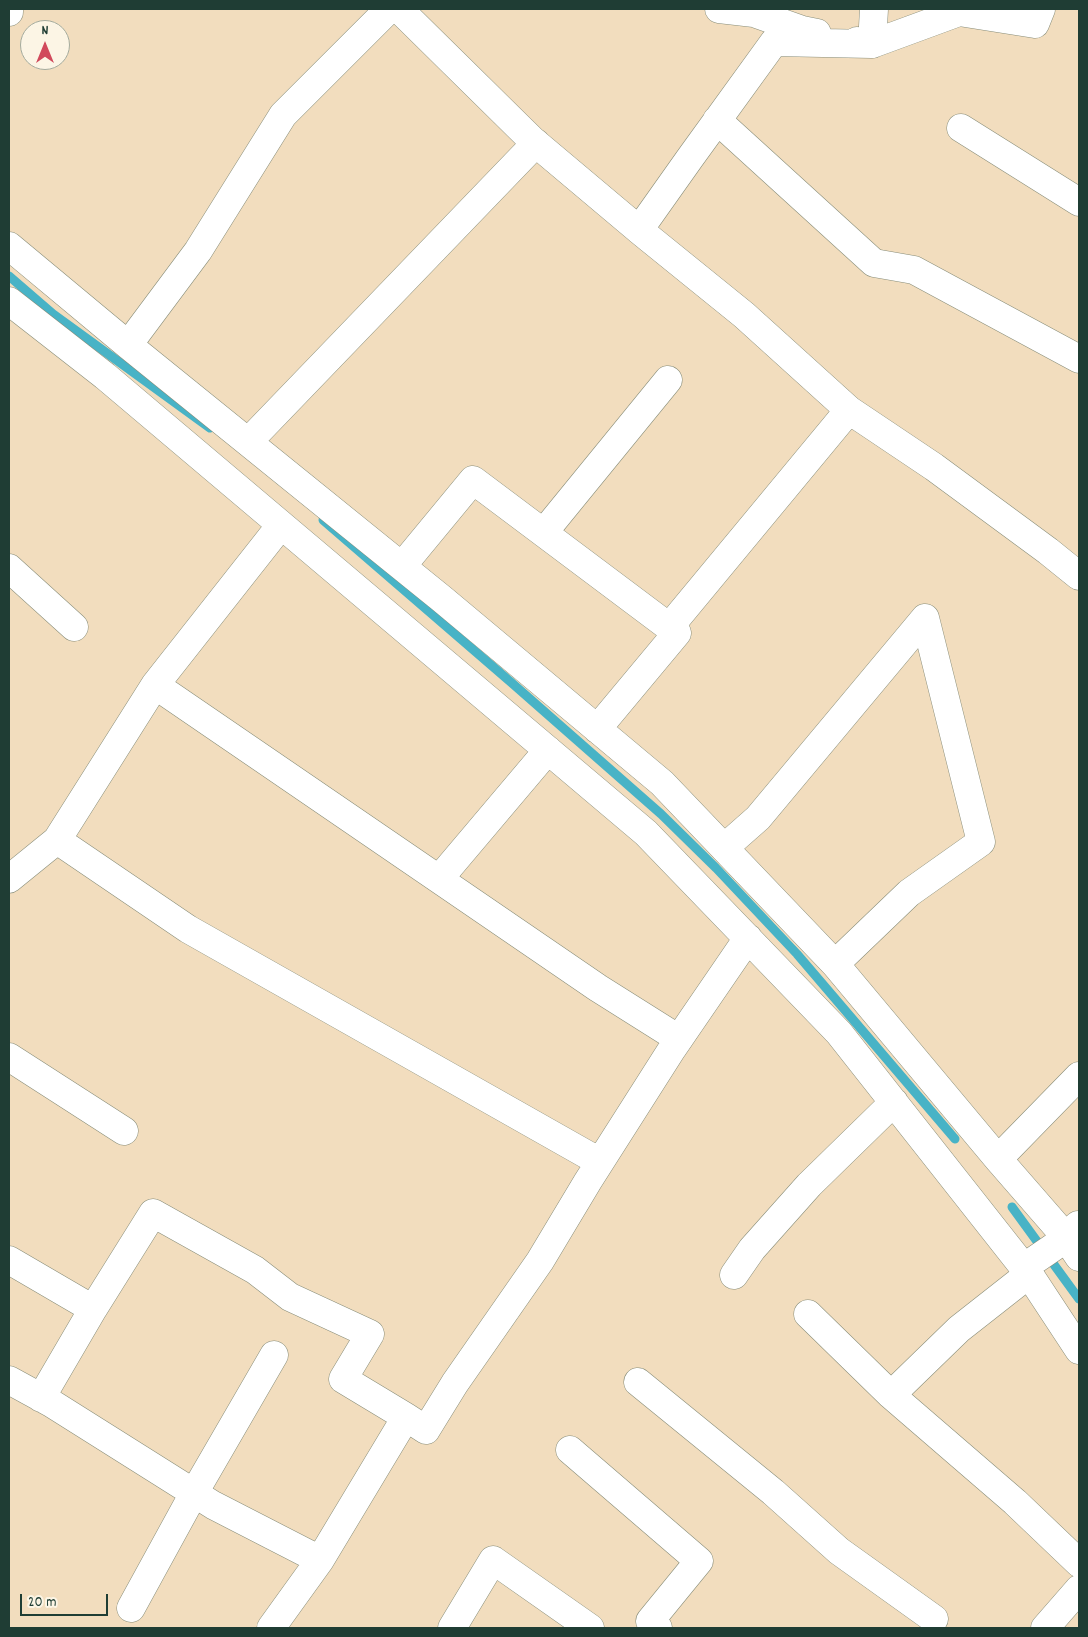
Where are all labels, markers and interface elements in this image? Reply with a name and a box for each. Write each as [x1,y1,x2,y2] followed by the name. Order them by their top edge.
[20,20,70,70] north arrow
[42,21,48,41] text: N
[22,1584,110,1616] scale bar
[28,1592,56,1614] text: 20 m

